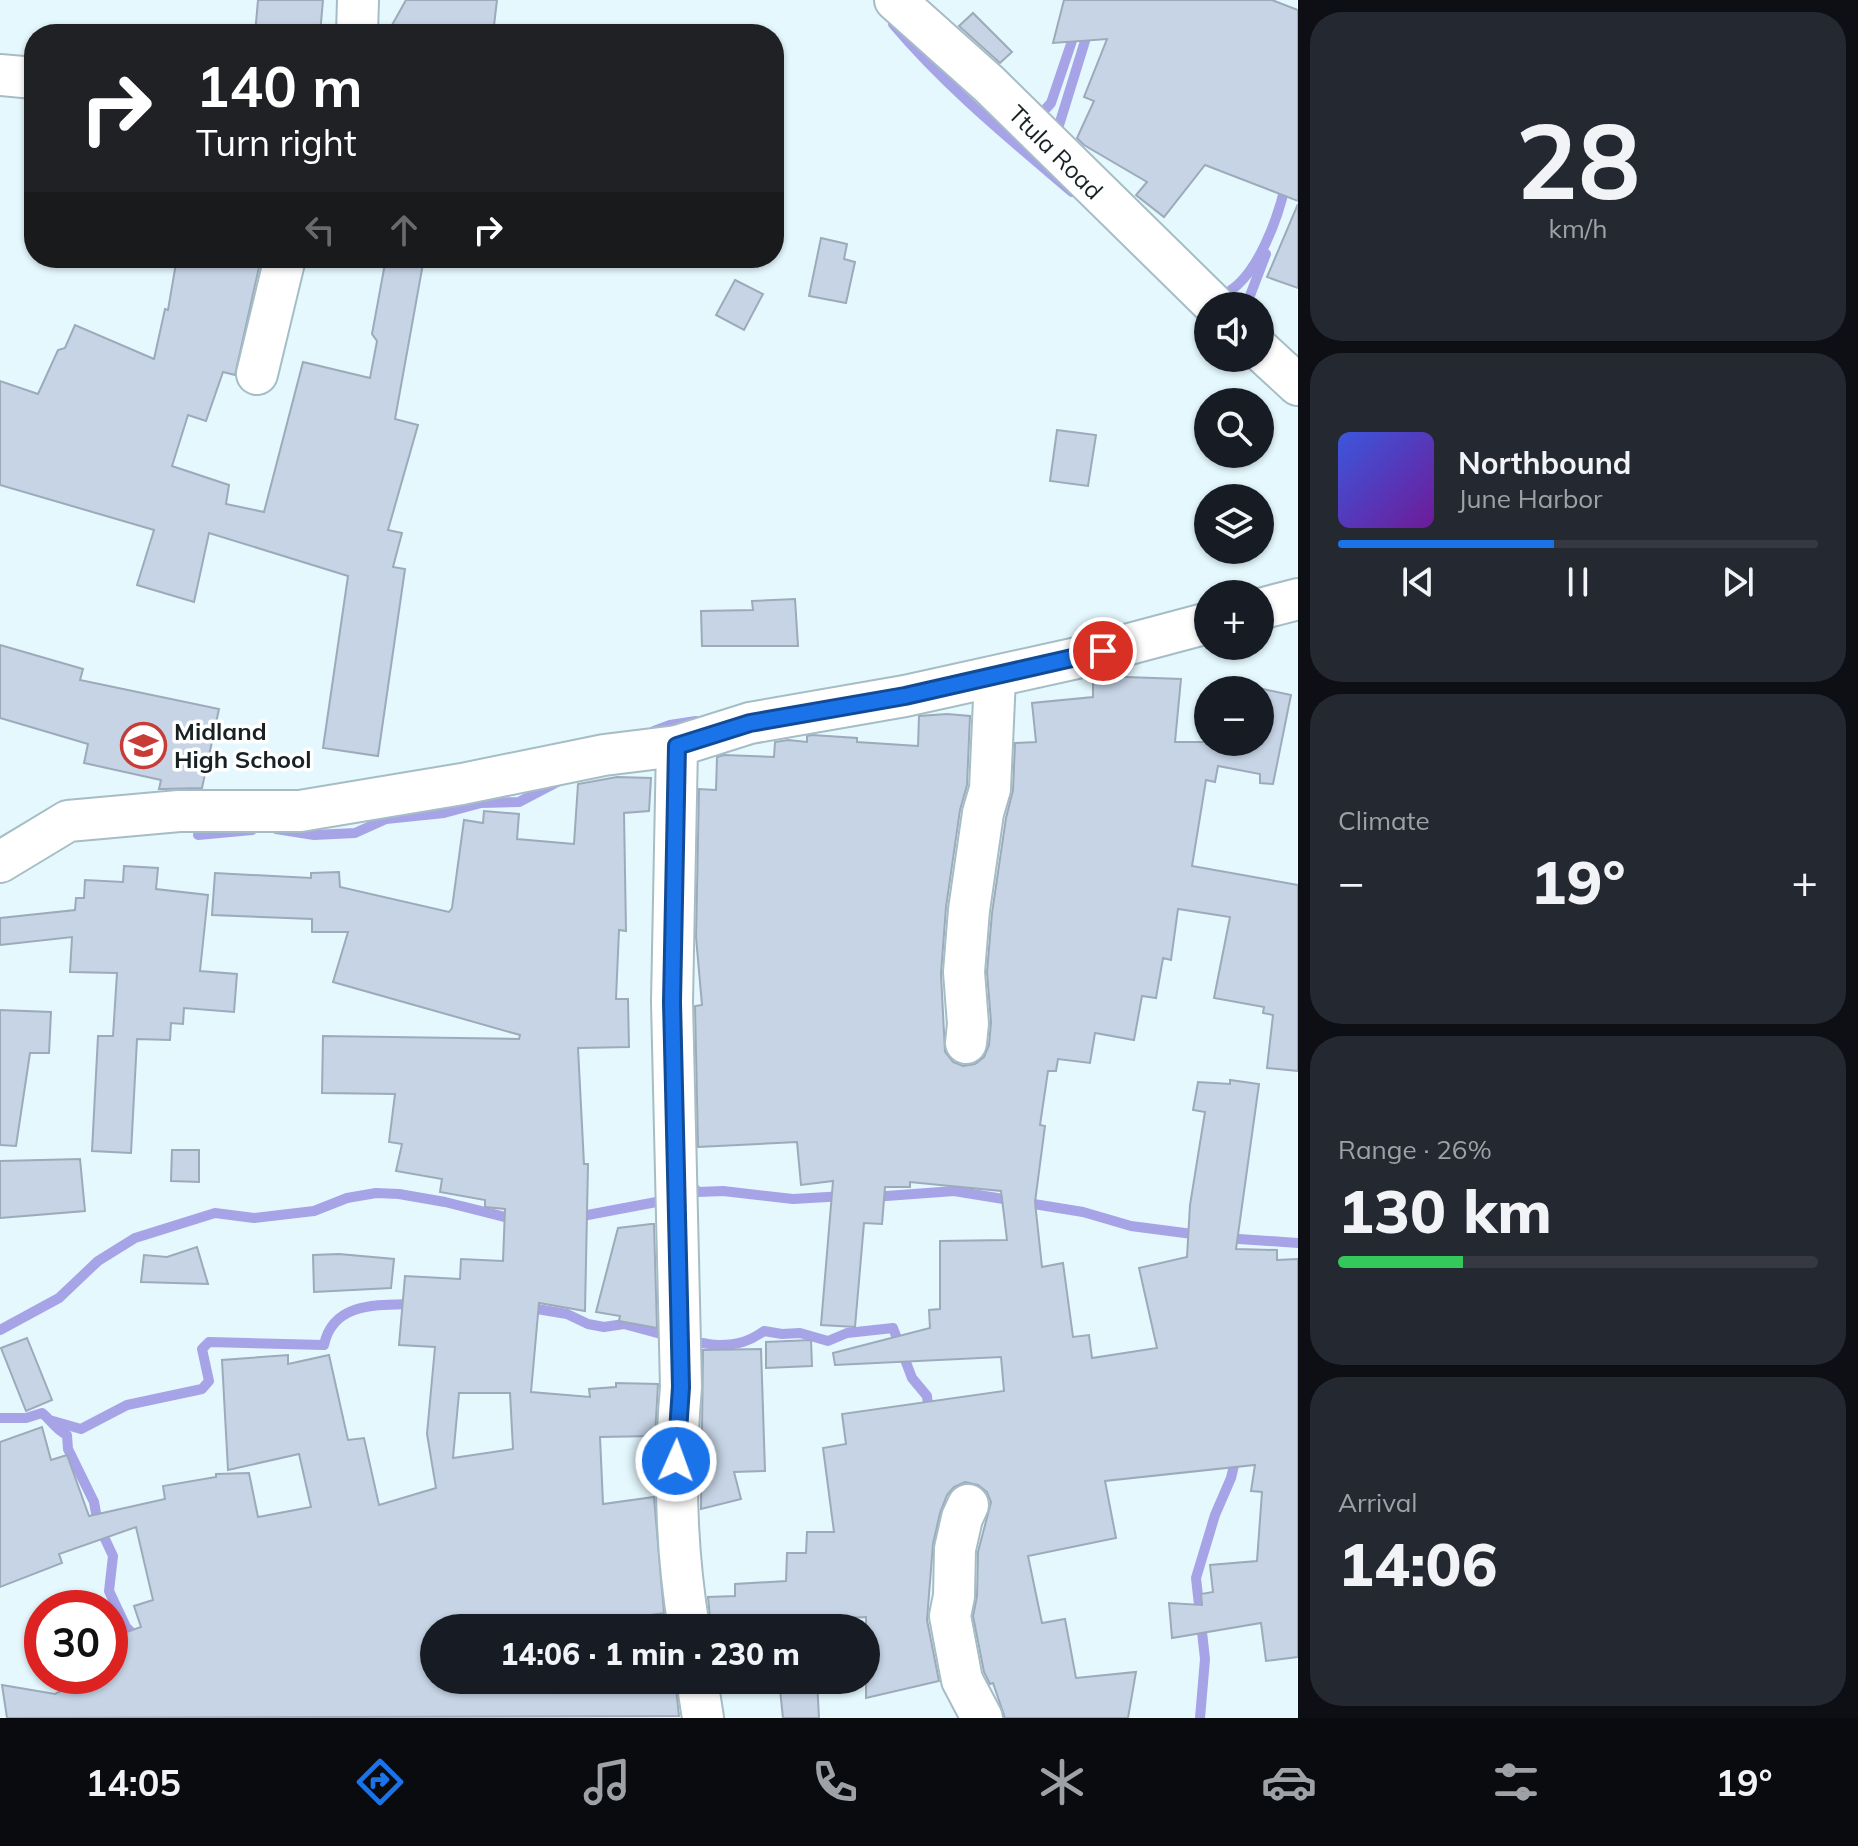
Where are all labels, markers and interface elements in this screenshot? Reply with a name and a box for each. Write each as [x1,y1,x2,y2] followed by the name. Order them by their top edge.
[196,51,363,121] text: 140 m
[64,56,168,160] icon: right
[1516,94,1640,225] text: 28
[1003,99,1109,205] street label: Ttula Road
[196,120,357,165] text: Turn right
[298,208,342,252] icon: left
[382,208,426,252] icon: ahead
[466,208,510,252] icon: right
[1549,212,1607,245] text: km/h
[1194,292,1274,756] map controls
[1194,292,1274,372] button: sound
[1194,388,1274,468] button: search
[1458,444,1631,482] text: Northbound
[1458,482,1603,515] text: June Harbor
[1194,484,1274,564] button: layers
[1396,560,1440,604] icon: previous
[1556,560,1600,604] icon: pause
[1716,560,1760,604] icon: next
[1194,580,1274,660] button: +
[1069,617,1137,685] pin
[1081,629,1125,673] icon: arrive
[1194,676,1274,756] button: −
[174,716,312,774] place label: Midland High School
[119,721,167,769] school or university icon: Midland High School
[1338,804,1430,837] text: Climate
[1530,844,1626,919] text: 19°
[1338,854,1364,909] text: −
[1792,854,1818,909] text: +
[1338,1133,1492,1166] text: Range · 26%
[1338,1173,1552,1248] text: 130 km
[634,1419,718,1503] position arrow
[1338,1486,1418,1519] text: Arrival
[1338,1526,1498,1601] text: 14:06
[24,1590,128,1694] speed limit sign: 30
[500,1635,800,1673] text: 14:06 · 1 min · 230 m
[352,1754,408,1810] icon: directions
[579,1754,635,1810] icon: music
[807,1754,863,1810] icon: phone
[1034,1754,1090,1810] icon: climate
[1261,1754,1317,1810] icon: car
[1488,1754,1544,1810] icon: filters
[86,1760,181,1805] text: 14:05
[1715,1760,1772,1805] text: 19°

